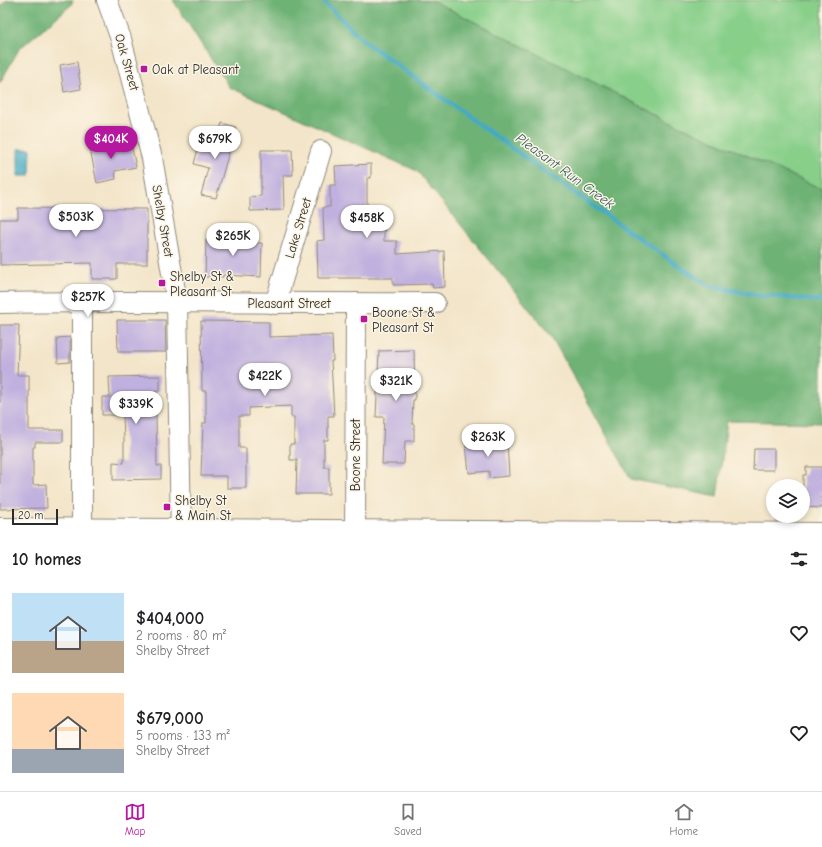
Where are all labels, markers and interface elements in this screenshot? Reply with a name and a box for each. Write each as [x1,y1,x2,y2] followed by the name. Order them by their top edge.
[112,32,143,93] street label: Oak Street
[152,62,240,77] place label: Oak at Pleasant
[139,64,149,74] marker: Oak at Pleasant
[83,126,139,160] pin: $404K
[187,126,243,160] pin: $679K
[512,130,618,213] water label: Pleasant Run Creek
[94,131,128,146] text: $404K
[198,131,232,146] text: $679K
[149,184,177,260] street label: Shelby Street
[282,195,315,260] street label: Lake Street
[48,204,104,238] pin: $503K
[339,205,395,239] pin: $458K
[58,209,94,224] text: $503K
[350,210,384,225] text: $458K
[205,223,261,257] pin: $265K
[215,228,251,243] text: $265K
[170,269,234,299] place label: Shelby St & Pleasant St
[157,278,167,288] marker: Shelby St & Pleasant St
[60,284,116,318] pin: $257K
[71,289,105,304] text: $257K
[247,296,332,311] street label: Pleasant Street
[372,305,435,335] place label: Boone St & Pleasant St
[359,314,369,324] marker: Boone St & Pleasant St
[237,363,293,397] pin: $422K
[248,368,282,383] text: $422K
[368,368,424,402] pin: $321K
[379,373,413,388] text: $321K
[108,391,164,425] pin: $339K
[119,396,153,411] text: $339K
[348,418,363,491] street label: Boone Street
[460,424,516,458] pin: $263K
[471,429,505,444] text: $263K
[766,479,810,523] map controls
[766,479,810,523] button: layers
[175,493,232,523] place label: Shelby St & Main St
[162,502,172,512] marker: Shelby St & Main St
[12,507,58,526] scale bar
[18,509,43,522] text: 20 m
[788,548,810,570] icon: filters
[12,550,81,569] text: 10 homes
[44,609,92,657] icon: home
[136,609,204,628] text: $404,000
[788,622,810,644] icon: heart
[136,628,226,643] text: 2 rooms · 80 m²
[136,643,209,658] text: Shelby Street
[44,709,92,757] icon: home
[136,709,204,728] text: $679,000
[788,722,810,744] icon: heart
[136,728,230,743] text: 5 rooms · 133 m²
[136,743,209,758] text: Shelby Street
[124,801,146,838] tab: Map
[394,801,422,838] tab: Saved
[670,801,698,838] tab: Home

